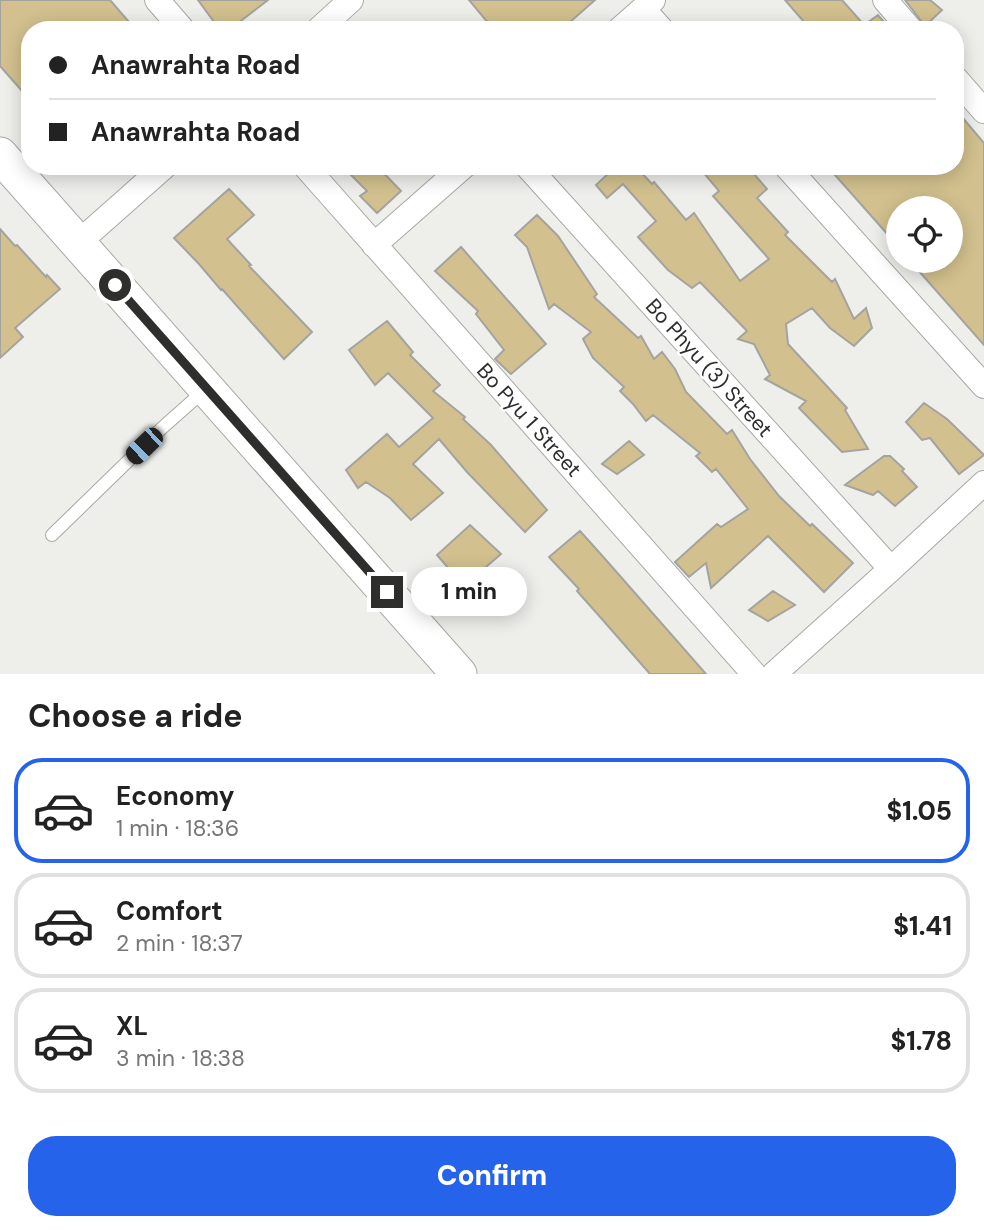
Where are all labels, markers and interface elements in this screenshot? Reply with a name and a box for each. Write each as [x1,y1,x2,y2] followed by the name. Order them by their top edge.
[91,48,300,82] text: Anawrahta Road
[91,115,300,149] text: Anawrahta Road
[886,196,963,273] map controls
[886,196,963,273] button: locate
[99,269,131,301] route start
[639,293,779,443] street label: Bo Phyu (3) Street
[470,357,588,483] street label: Bo Pyu 1 Street
[122,424,167,468] car
[412,568,527,616] callout: 1 min
[371,576,403,608] route end
[441,576,497,606] text: 1 min
[28,695,243,737] text: Choose a ride
[32,779,95,842] icon: car
[116,779,234,813] text: Economy
[886,794,952,828] text: $1.05
[116,813,239,843] text: 1 min · 18:36
[32,894,95,957] icon: car
[116,894,222,928] text: Comfort
[893,909,952,943] text: $1.41
[116,928,243,958] text: 2 min · 18:37
[32,1009,95,1072] icon: car
[116,1009,148,1043] text: XL
[890,1024,952,1058] text: $1.78
[116,1043,245,1073] text: 3 min · 18:38
[28,1136,956,1216] button: Confirm

